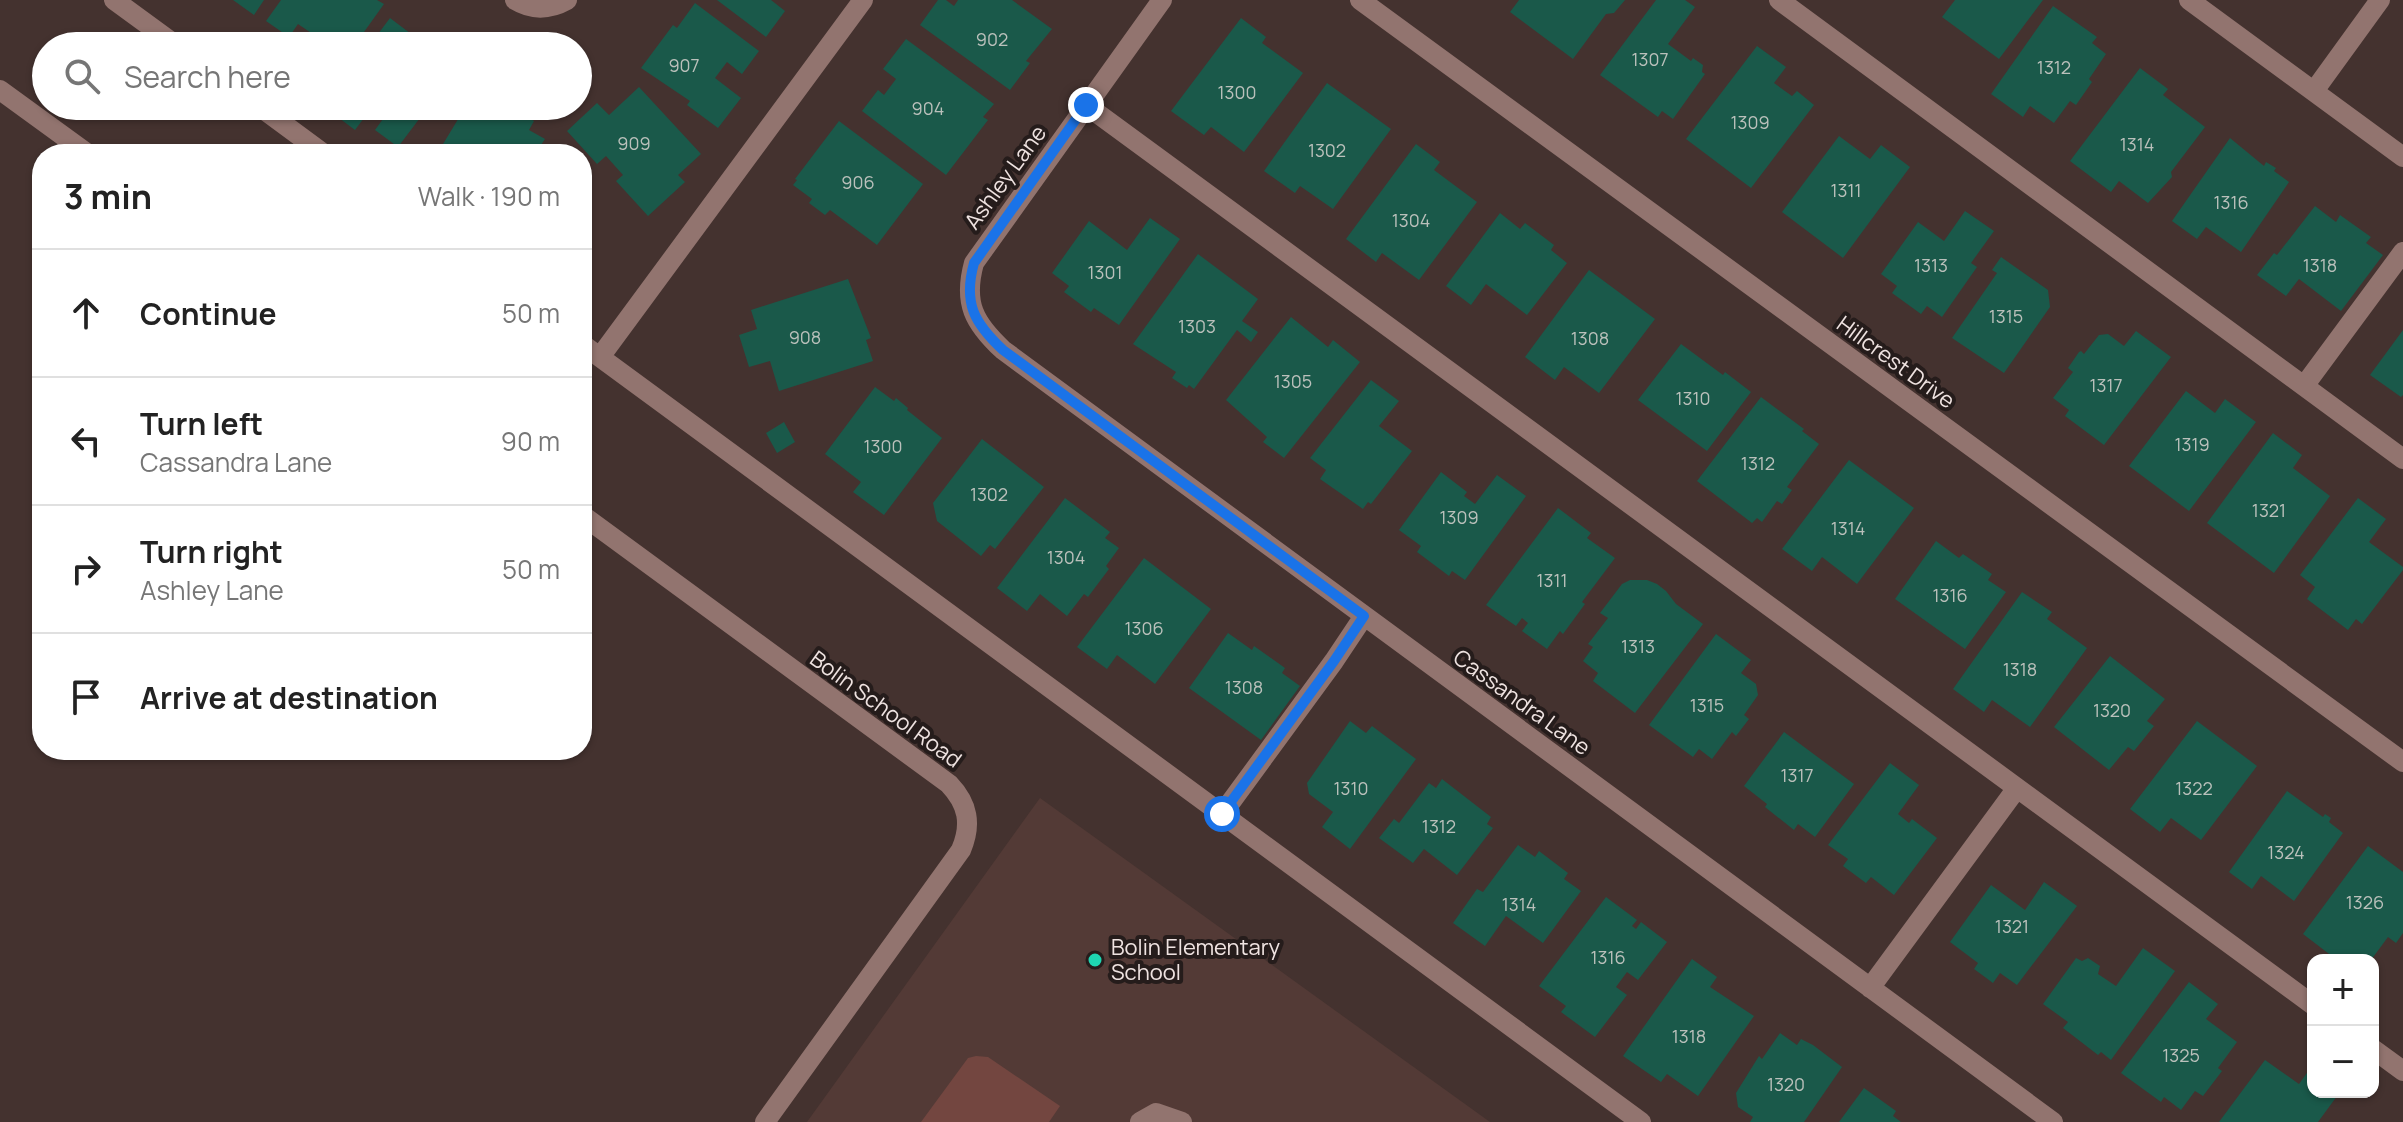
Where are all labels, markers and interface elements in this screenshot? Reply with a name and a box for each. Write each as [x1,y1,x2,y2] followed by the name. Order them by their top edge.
[976,27,1008,51] house number: 902
[32,32,592,120] search box
[1632,47,1669,71] house number: 1307
[668,53,700,77] house number: 907
[60,54,104,98] icon: search
[2037,55,2071,79] house number: 1312
[124,56,291,97] text: Search here
[1218,80,1256,104] house number: 1300
[1068,87,1104,123] route end
[912,96,944,120] house number: 904
[1730,110,1770,134] house number: 1309
[957,119,1053,235] street label: Ashley Lane
[617,131,651,155] house number: 909
[2120,132,2154,156] house number: 1314
[1308,138,1346,162] house number: 1302
[841,170,875,194] house number: 906
[64,173,152,219] text: 3 min
[418,178,560,214] text: Walk · 190 m
[1830,178,1862,202] house number: 1311
[2213,190,2249,214] house number: 1316
[1392,208,1430,232] house number: 1304
[1914,253,1948,277] house number: 1313
[2303,253,2337,277] house number: 1318
[1088,260,1122,284] house number: 1301
[64,291,108,335] icon: ahead
[140,293,276,334] text: Continue
[502,295,560,331] text: 50 m
[1989,304,2023,328] house number: 1315
[1831,309,1961,415] street label: Hillcrest Drive
[1178,314,1216,338] house number: 1303
[789,325,821,349] house number: 908
[1571,326,1609,350] house number: 1308
[1274,369,1312,393] house number: 1305
[2089,373,2123,397] house number: 1317
[1676,386,1710,410] house number: 1310
[140,403,263,444] text: Turn left
[64,419,108,463] icon: left
[501,423,560,459] text: 90 m
[2174,432,2210,456] house number: 1319
[864,434,902,458] house number: 1300
[140,444,332,480] text: Cassandra Lane
[1741,451,1775,475] house number: 1312
[970,482,1008,506] house number: 1302
[2252,498,2286,522] house number: 1321
[1439,505,1479,529] house number: 1309
[1831,516,1865,540] house number: 1314
[140,531,283,572] text: Turn right
[1047,545,1085,569] house number: 1304
[64,547,108,591] icon: right
[502,551,560,587] text: 50 m
[1536,568,1568,592] house number: 1311
[140,572,284,608] text: Ashley Lane
[1932,583,1968,607] house number: 1316
[1124,616,1164,640] house number: 1306
[1621,634,1655,658] house number: 1313
[1447,642,1597,762] street label: Cassandra Lane
[804,644,968,774] street label: Bolin School Road
[2003,657,2037,681] house number: 1318
[64,675,108,719] icon: arrive
[1225,675,1263,699] house number: 1308
[140,677,438,718] text: Arrive at destination
[1690,693,1724,717] house number: 1315
[2093,698,2131,722] house number: 1320
[1780,763,1814,787] house number: 1317
[1334,776,1368,800] house number: 1310
[2175,776,2213,800] house number: 1322
[1204,796,1240,832] route start
[1422,814,1456,838] house number: 1312
[2267,840,2305,864] house number: 1324
[2346,890,2384,914] house number: 1326
[1502,892,1536,916] house number: 1314
[1995,914,2029,938] house number: 1321
[1111,932,1280,987] place label: Bolin Elementary School
[1590,945,1626,969] house number: 1316
[1086,951,1104,969] marker: Bolin Elementary School
[2307,954,2379,1098] map controls
[2307,954,2379,1026] button: +
[1672,1024,1706,1048] house number: 1318
[2307,1026,2379,1098] button: −
[2162,1043,2200,1067] house number: 1325
[1767,1072,1805,1096] house number: 1320

